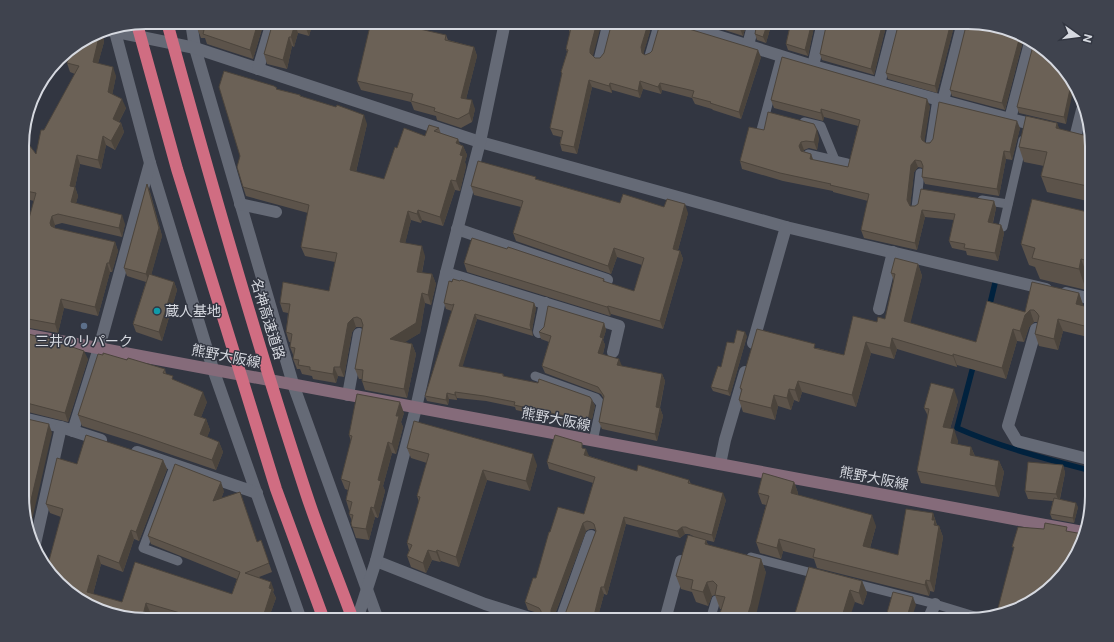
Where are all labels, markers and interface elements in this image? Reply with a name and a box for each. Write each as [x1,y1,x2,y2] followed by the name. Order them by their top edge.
[1058,16,1098,56] north arrow
[1081,33,1095,44] text: N
[248,276,288,362] street label: 名神高速道路
[165,303,221,319] place label: 蔵人基地
[152,306,162,316] marker: 蔵人基地
[79,321,89,331] marker: 三井のリパーク
[35,333,133,349] place label: 三井のリパーク
[190,341,262,371] street label: 熊野大阪線
[520,404,592,434] street label: 熊野大阪線
[838,463,910,493] street label: 熊野大阪線

